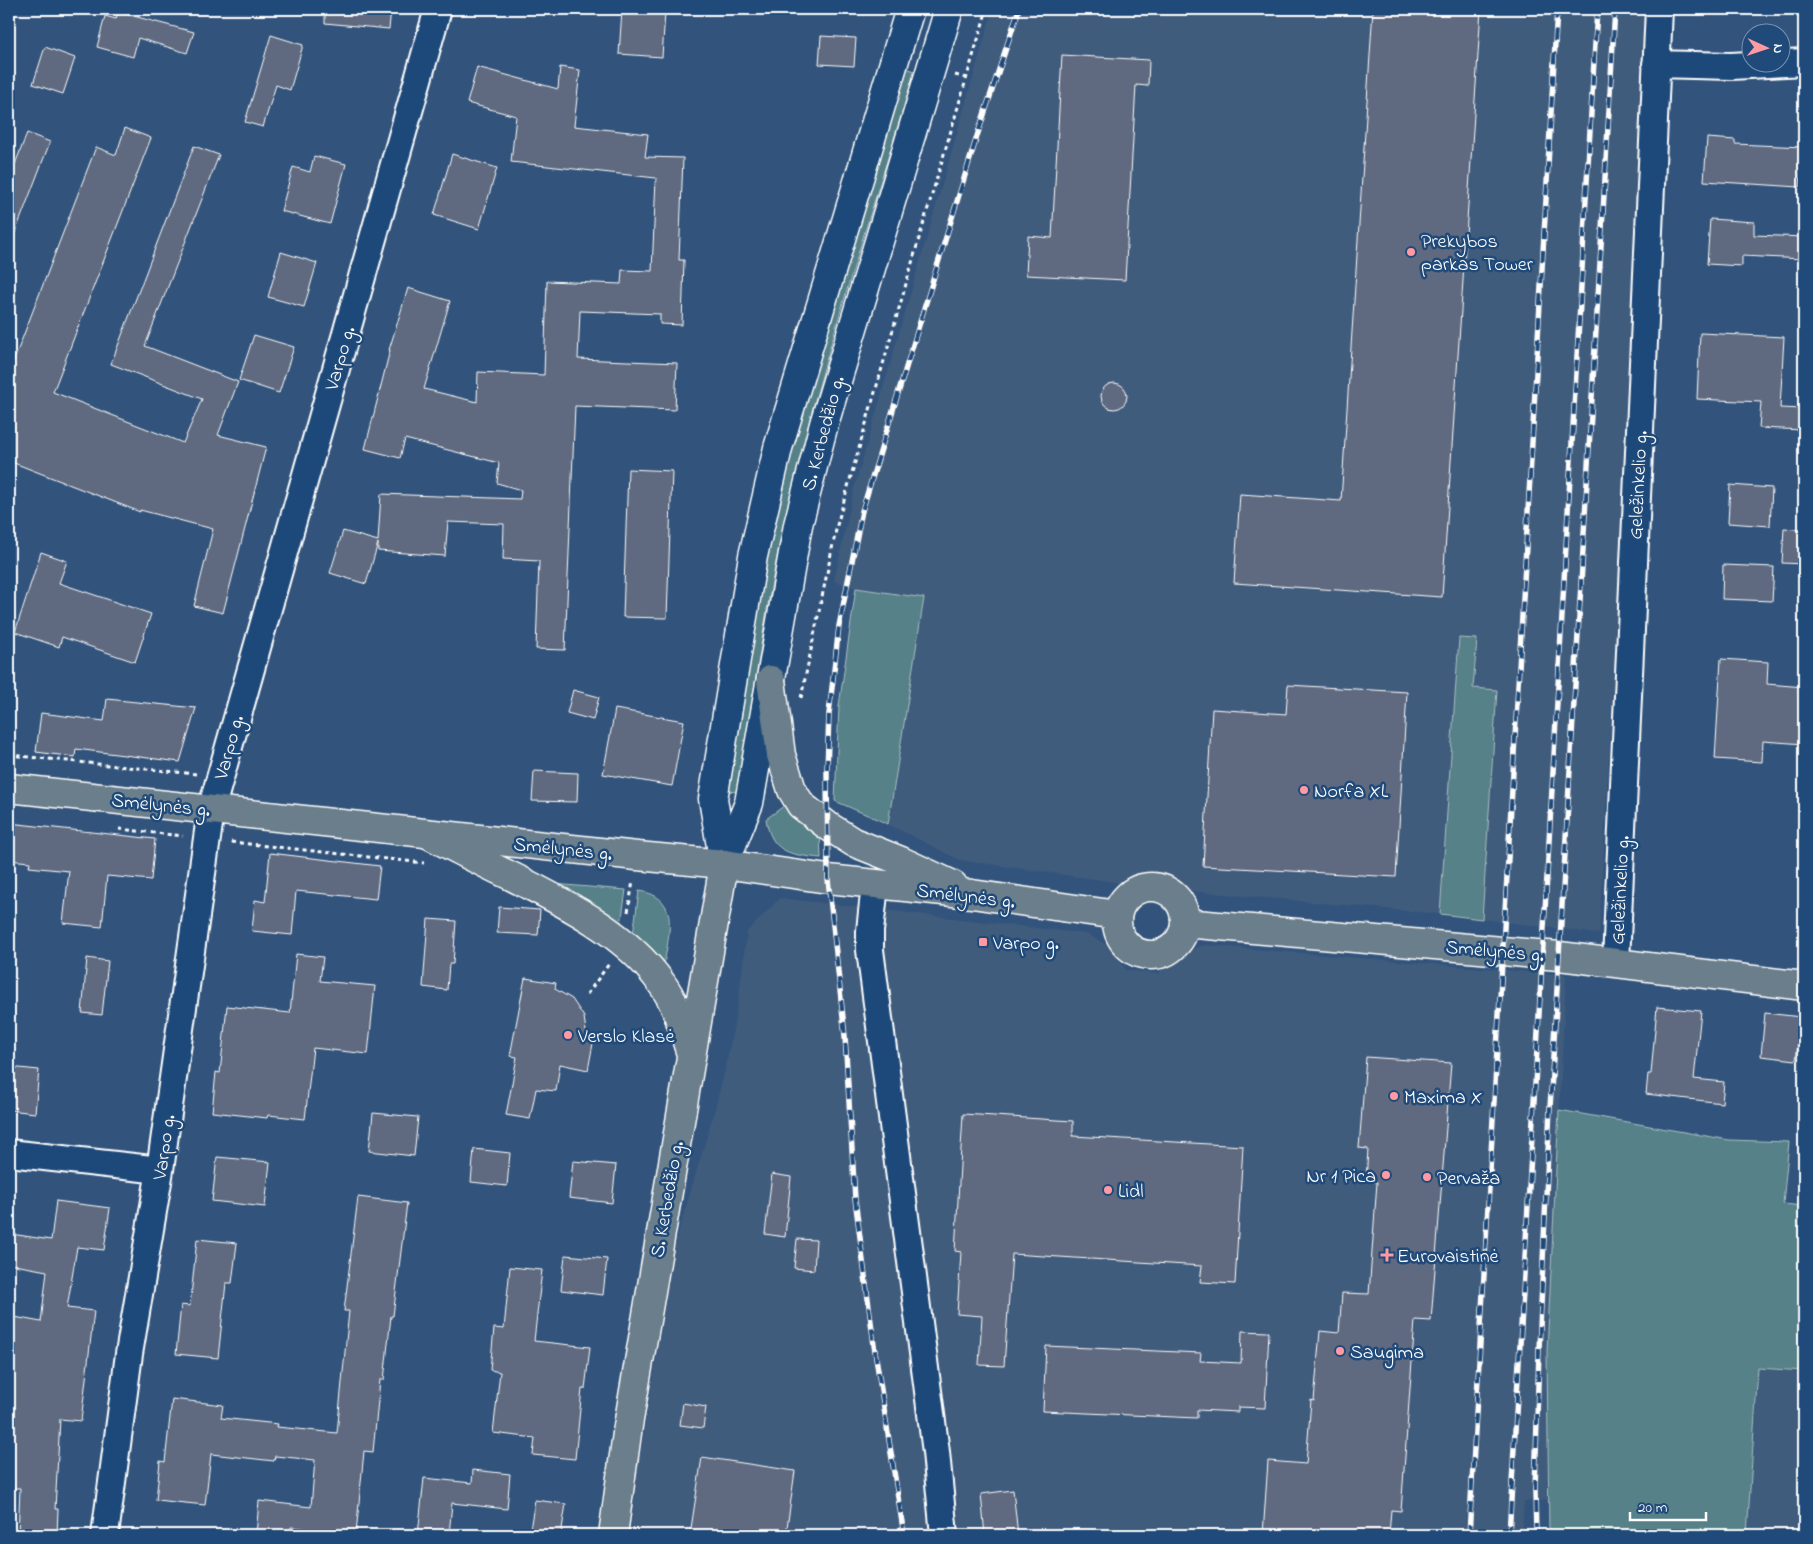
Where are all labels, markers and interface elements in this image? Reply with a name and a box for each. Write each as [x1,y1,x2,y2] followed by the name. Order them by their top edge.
[1740,22,1790,72] north arrow
[1767,43,1788,54] text: N
[1421,228,1534,280] place label: Prekybos parkas Tower
[1405,246,1417,258] marker: Prekybos parkas Tower
[318,323,365,396] street label: Varpo g.
[795,373,855,495] street label: S. Kerbedžio g.
[1622,430,1658,540] street label: Geležinkelio g.
[208,712,254,784] street label: Varpo g.
[1314,778,1389,807] place label: Norfa XL
[1298,784,1310,796] marker: Norfa XL
[110,787,211,827] street label: Smėlynės g.
[512,831,613,871] street label: Smėlynės g.
[1604,835,1640,945] street label: Geležinkelio g.
[915,877,1017,919] street label: Smėlynės g.
[992,930,1059,960] place label: Varpo g.
[1444,934,1545,972] street label: Smėlynės g.
[977,936,989,948] marker: Varpo g.
[577,1023,675,1052] place label: Verslo Klasė
[562,1029,574,1041] marker: Verslo Klasė
[1404,1084,1483,1113] place label: Maxima X
[1388,1090,1400,1102] marker: Maxima X
[146,1113,185,1183] street label: Varpo g.
[644,1139,694,1260] street label: S. Kerbedžio g.
[1306,1163,1376,1192] place label: Nr 1 Pica
[1437,1165,1500,1194] place label: Pervaža
[1380,1169,1392,1181] marker: Nr 1 Pica
[1421,1171,1433,1183] marker: Pervaža
[1118,1178,1144,1207] place label: Lidl
[1102,1184,1114,1196] marker: Lidl
[1397,1243,1499,1272] place label: Eurovaistinė
[1381,1249,1393,1261] marker: Eurovaistinė
[1350,1339,1424,1369] place label: Saugima
[1334,1345,1346,1357] marker: Saugima
[1630,1489,1707,1521] scale bar
[1638,1497,1668,1519] text: 20 m

